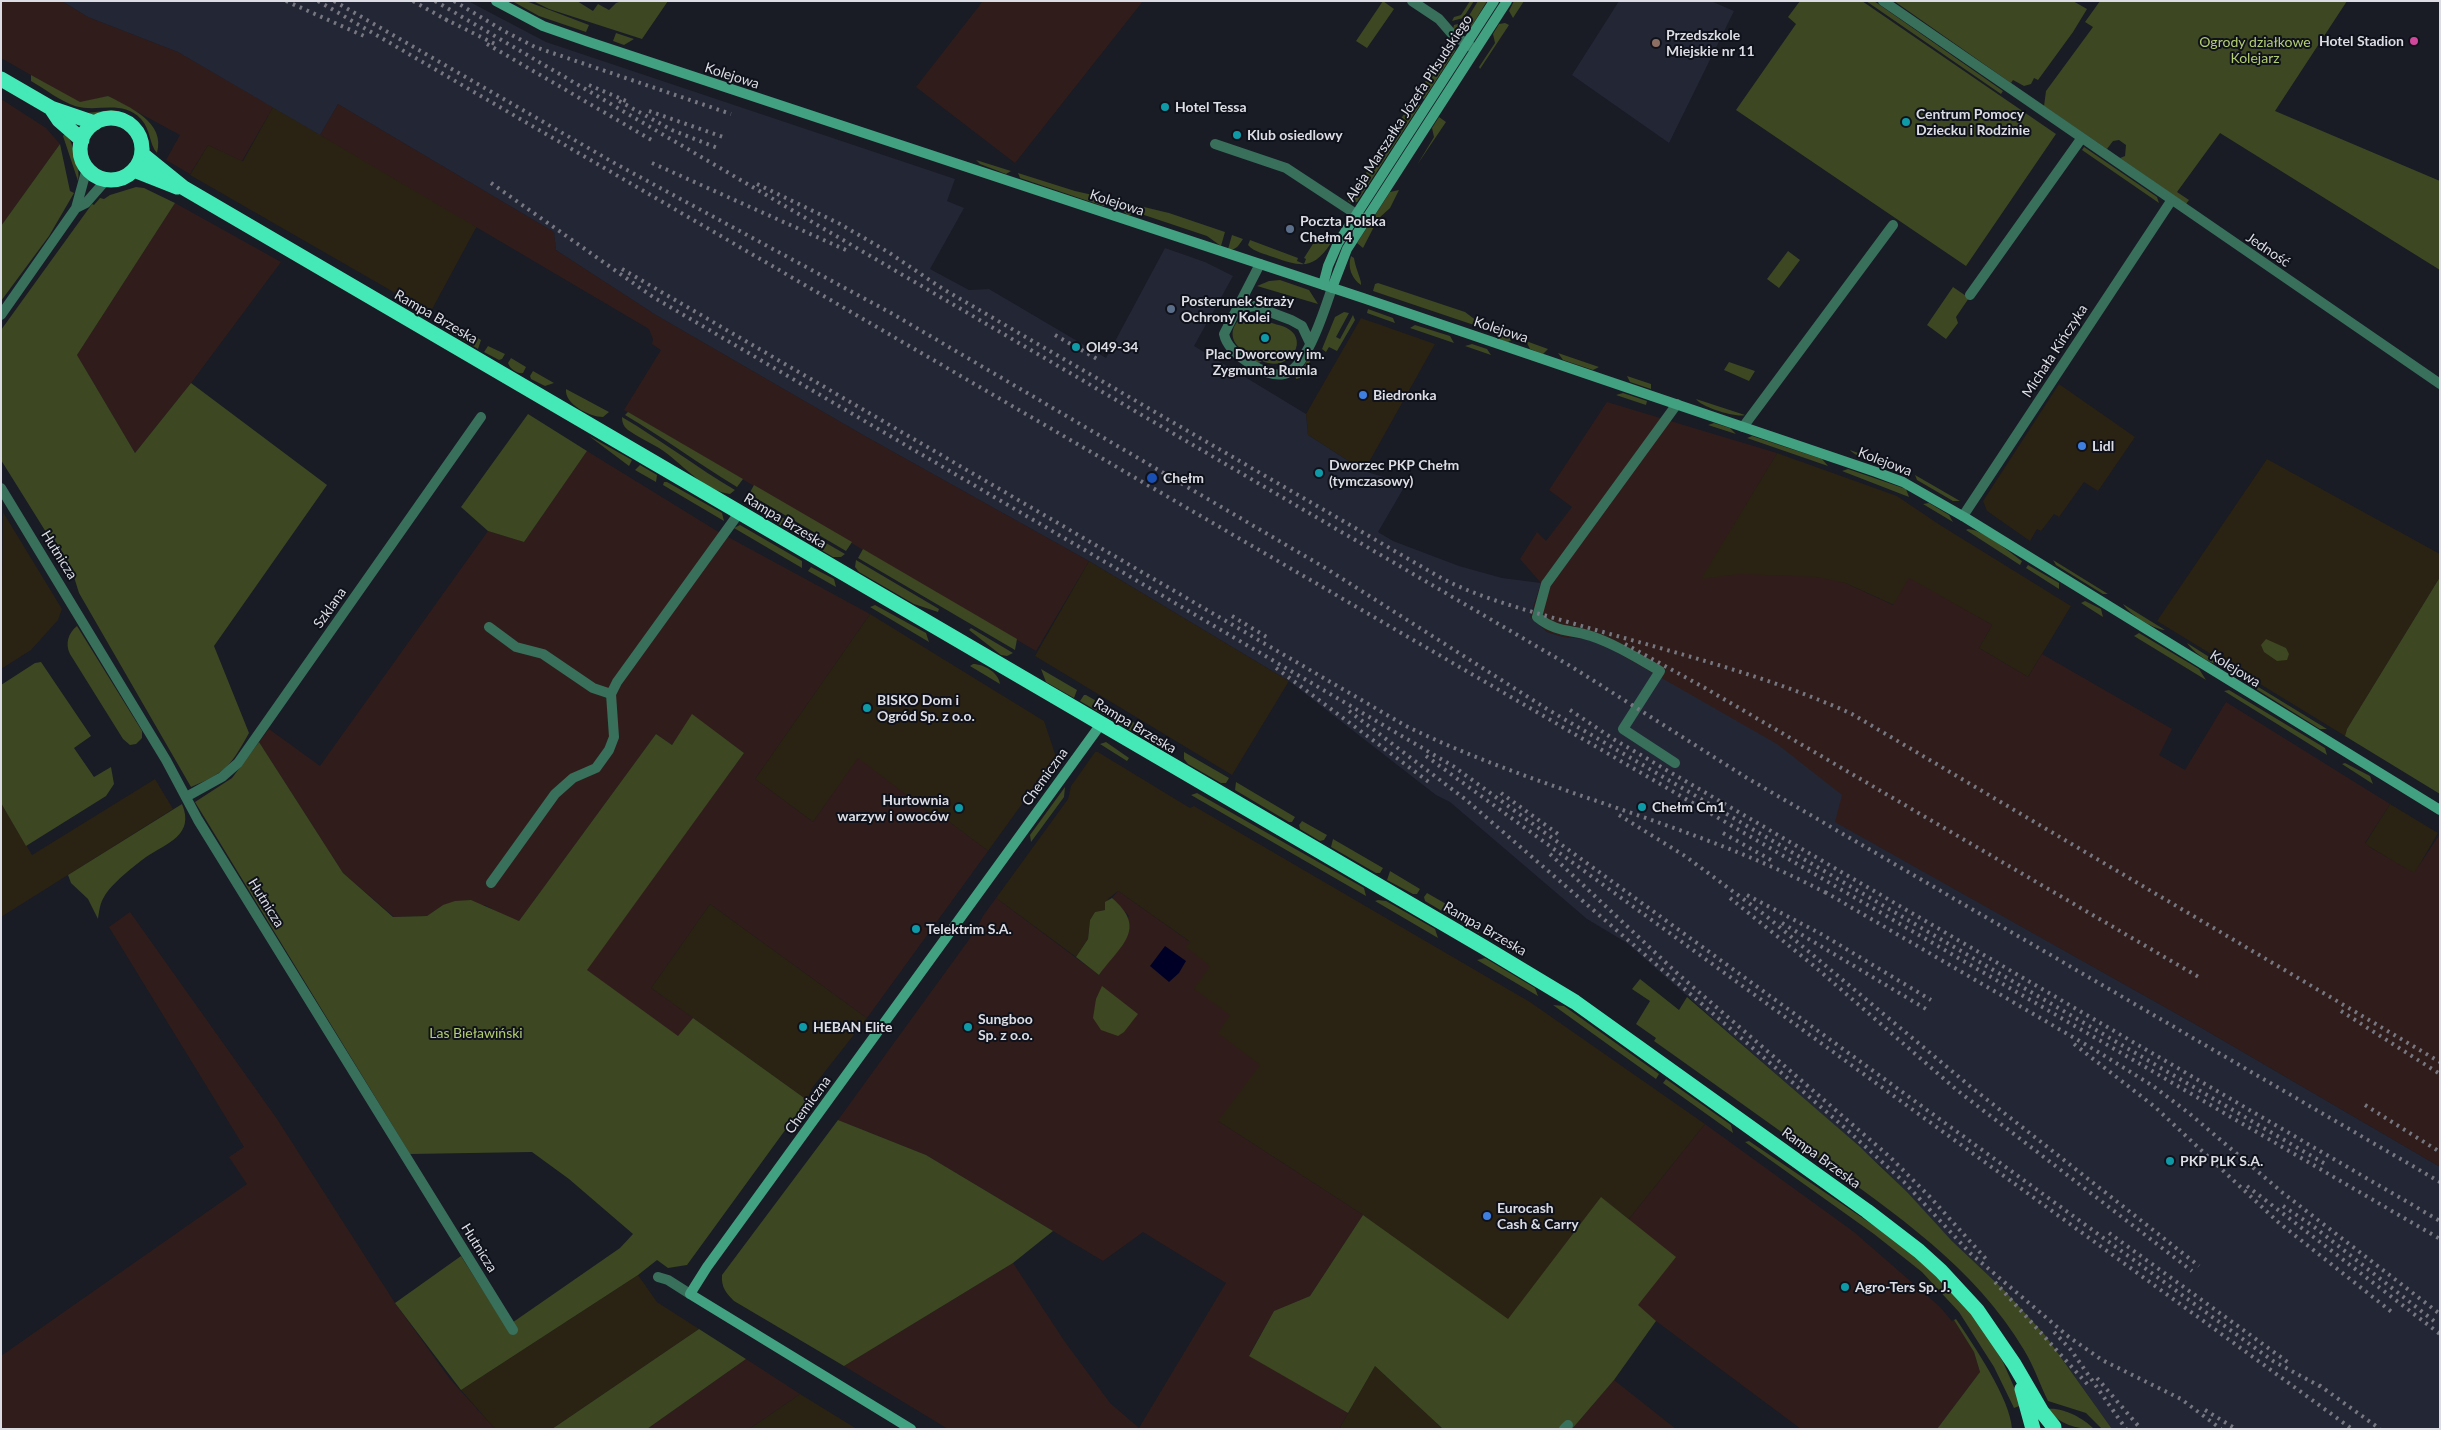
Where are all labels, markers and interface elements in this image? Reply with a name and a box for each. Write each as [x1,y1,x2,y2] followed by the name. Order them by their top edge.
[1342,11,1476,205] street label: Aleja Marszałka Józefa Piłsudskiego
[1666,27,1755,59] place label: Przedszkole Miejskie nr 11
[2319,33,2404,49] place label: Hotel Stadion
[2199,34,2311,66] park label: Ogrody działkowe Kolejarz
[2408,35,2420,47] marker: Hotel Stadion
[1650,37,1662,49] marker: Przedszkole Miejskie nr 11
[703,59,761,93] street label: Kolejowa
[1175,99,1247,115] place label: Hotel Tessa
[1159,101,1171,113] marker: Hotel Tessa
[1916,106,2030,138] place label: Centrum Pomocy Dziecku i Rodzinie
[1900,116,1912,128] marker: Centrum Pomocy Dziecku i Rodzinie
[1247,127,1343,143] place label: Klub osiedlowy
[1231,129,1243,141] marker: Klub osiedlowy
[1088,186,1146,220] street label: Kolejowa
[1300,213,1386,246] place label: Poczta Polska Chełm 4
[1284,223,1296,235] marker: Poczta Polska Chełm 4
[2243,229,2293,271] street label: Jedność
[391,286,481,348] street label: Rampa Brzeska
[1181,293,1294,326] place label: Posterunek Straży Ochrony Kolei
[2019,301,2091,401] street label: Michała Kińczyka
[1165,303,1177,315] marker: Posterunek Straży Ochrony Kolei
[1472,313,1530,347] street label: Kolejowa
[1259,332,1271,344] marker: Plac Dworcowy im. Zygmunta Rumla
[1086,339,1138,355] place label: Ol49-34
[1070,341,1082,353] marker: Ol49-34
[1205,346,1325,378] place label: Plac Dworcowy im. Zygmunta Rumla
[1373,387,1437,403] place label: Biedronka
[1357,389,1369,401] marker: Biedronka
[2092,438,2114,454] place label: Lidl
[2076,440,2088,452] marker: Lidl
[1856,444,1914,480] street label: Kolejowa
[1329,457,1459,490] place label: Dworzec PKP Chełm (tymczasowy)
[1313,467,1325,479] marker: Dworzec PKP Chełm (tymczasowy)
[1163,470,1204,486] place label: Chełm
[1145,471,1159,485] marker: Chełm
[741,490,829,552] street label: Rampa Brzeska
[37,527,81,583] street label: Hutnicza
[310,584,350,632] street label: Szklana
[2207,647,2263,691] street label: Kolejowa
[877,692,975,724] place label: BISKO Dom i Ogród Sp. z o.o.
[1091,695,1179,757] street label: Rampa Brzeska
[861,702,873,714] marker: BISKO Dom i Ogród Sp. z o.o.
[1018,745,1072,809] street label: Chemiczna
[837,792,949,824] place label: Hurtownia warzyw i owoców
[1652,799,1725,815] place label: Chełm Cm1
[1636,801,1648,813] marker: Chełm Cm1
[953,802,965,814] marker: Hurtownia warzyw i owoców
[244,875,288,931] street label: Hutnicza
[1440,898,1530,960] street label: Rampa Brzeska
[926,921,1012,937] place label: Telektrim S.A.
[910,923,922,935] marker: Telektrim S.A.
[978,1011,1033,1044] place label: Sungboo Sp. z o.o.
[813,1019,892,1035] place label: HEBAN Elite
[797,1021,809,1033] marker: HEBAN Elite
[962,1021,974,1033] marker: Sungboo Sp. z o.o.
[429,1025,523,1041] park label: Las Bieławiński
[781,1073,835,1137] street label: Chemiczna
[1778,1124,1864,1192] street label: Rampa Brzeska
[2180,1153,2263,1169] place label: PKP PLK S.A.
[2164,1155,2176,1167] marker: PKP PLK S.A.
[1497,1200,1579,1232] place label: Eurocash Cash & Carry
[1481,1210,1493,1222] marker: Eurocash Cash & Carry
[457,1220,501,1276] street label: Hutnicza
[1855,1279,1950,1295] place label: Agro-Ters Sp. J.
[1839,1281,1851,1293] marker: Agro-Ters Sp. J.

